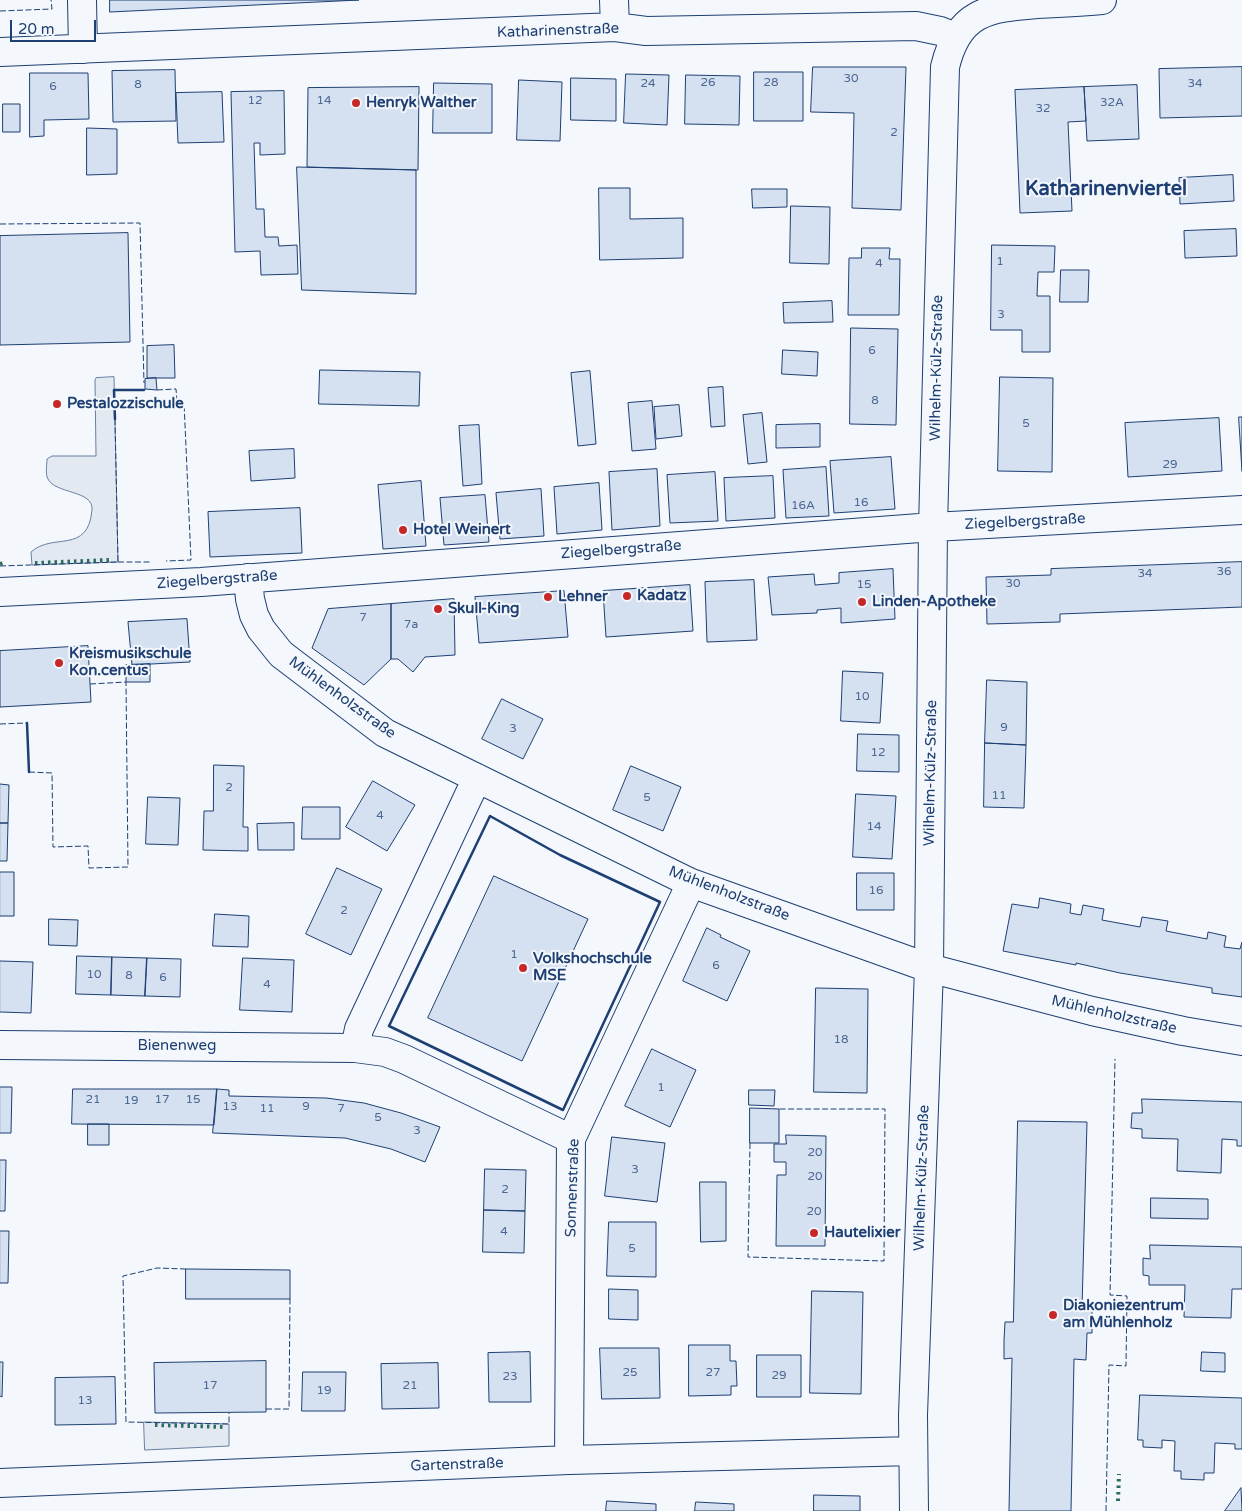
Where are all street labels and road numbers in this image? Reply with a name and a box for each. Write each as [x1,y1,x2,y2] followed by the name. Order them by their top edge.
[496,20,620,42] street label: Katharinenstraße
[927,295,947,441] street label: Wilhelm-Külz-Straße
[964,510,1086,534] street label: Ziegelbergstraße
[560,537,682,563] street label: Ziegelbergstraße
[156,567,278,593] street label: Ziegelbergstraße
[285,653,399,743] street label: Mühlenholzstraße
[921,700,941,846] street label: Wilhelm-Külz-Straße
[666,863,792,925] street label: Mühlenholzstraße
[1050,992,1178,1038] street label: Mühlenholzstraße
[138,1037,216,1055] street label: Bienenweg
[910,1105,934,1251] street label: Wilhelm-Külz-Straße
[562,1138,584,1238] street label: Sonnenstraße
[410,1454,504,1476] street label: Gartenstraße

